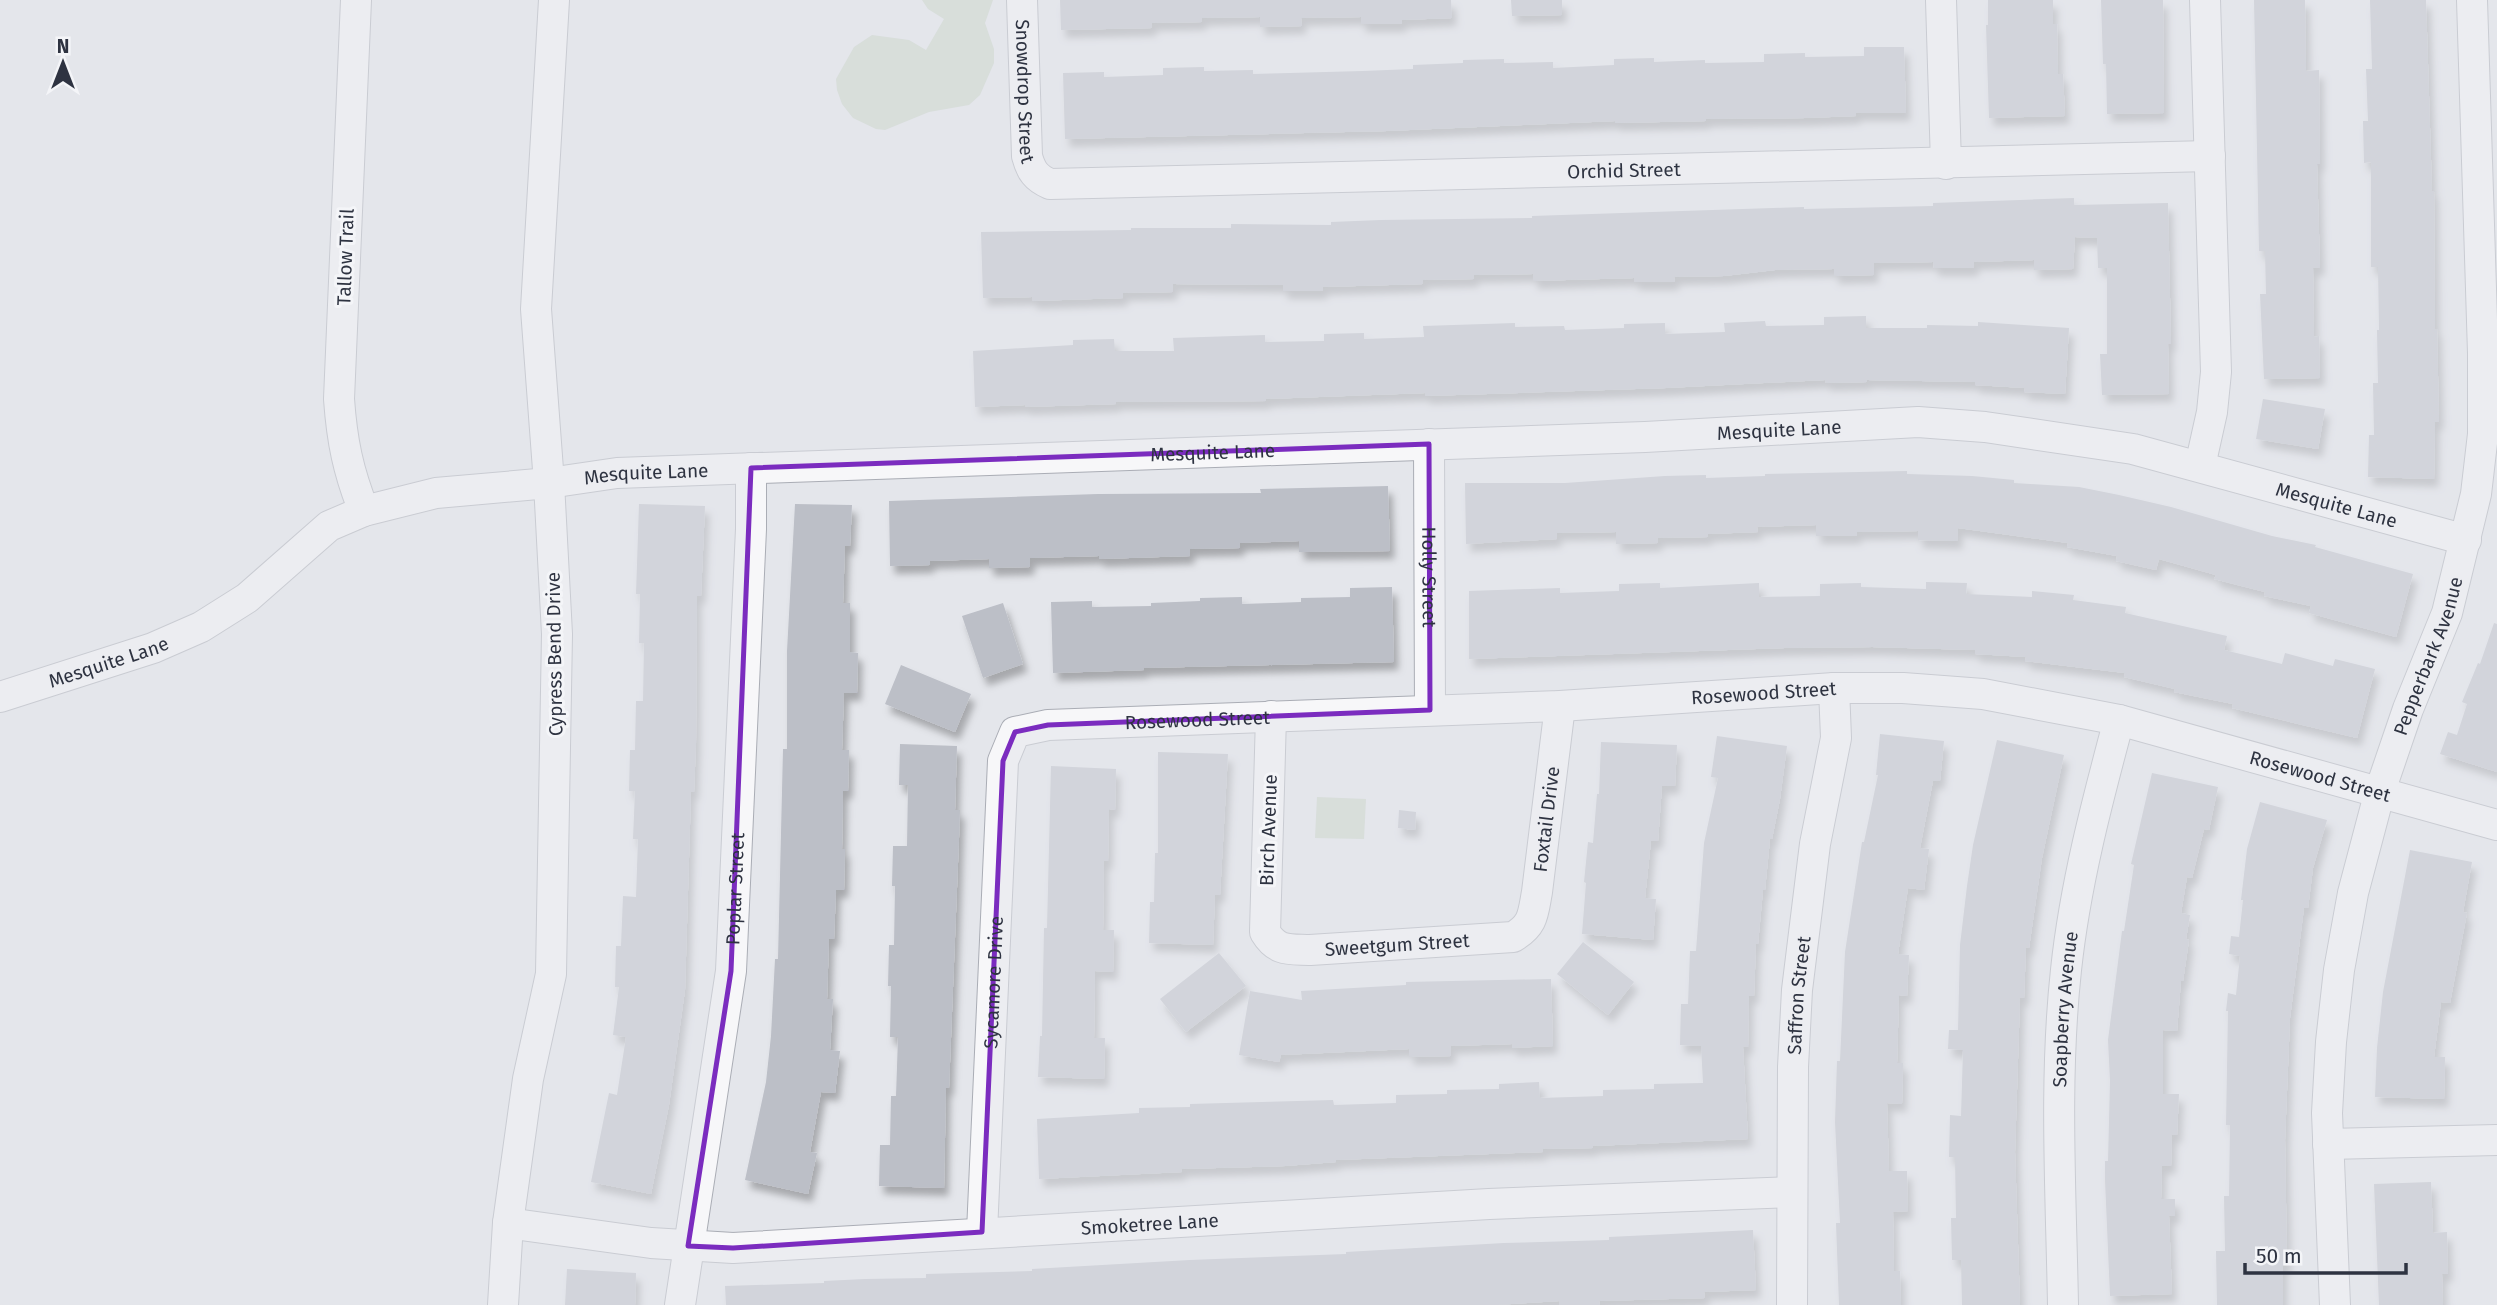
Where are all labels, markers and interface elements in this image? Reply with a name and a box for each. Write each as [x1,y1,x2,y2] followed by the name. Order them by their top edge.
[1011,19,1040,166] street label: Snowdrop Street
[28,28,98,98] north arrow
[57,35,69,58] text: N
[1567,158,1681,184] street label: Orchid Street
[332,208,359,306] street label: Tallow Trail
[1716,415,1842,445] street label: Mesquite Lane
[1150,439,1275,466] street label: Mesquite Lane
[582,459,709,490] street label: Mesquite Lane
[2273,478,2400,533] street label: Mesquite Lane
[1417,526,1441,628] street label: Holly Street
[542,572,567,736] street label: Cypress Bend Drive
[2389,574,2467,738] street label: Pepperbark Avenue
[46,632,172,693] street label: Mesquite Lane
[1690,677,1837,709] street label: Rosewood Street
[1124,706,1271,734] street label: Rosewood Street
[2247,746,2393,807] street label: Rosewood Street
[1529,765,1564,874] street label: Foxtail Drive
[1255,774,1282,886] street label: Birch Avenue
[721,832,749,946] street label: Poplar Street
[979,915,1008,1049] street label: Sycamore Drive
[1324,929,1470,961] street label: Sweetgum Street
[2048,930,2083,1088] street label: Soapberry Avenue
[1783,934,1816,1055] street label: Saffron Street
[1080,1209,1219,1240] street label: Smoketree Lane
[2245,1232,2406,1276] scale bar
[2256,1243,2302,1269] text: 50 m

